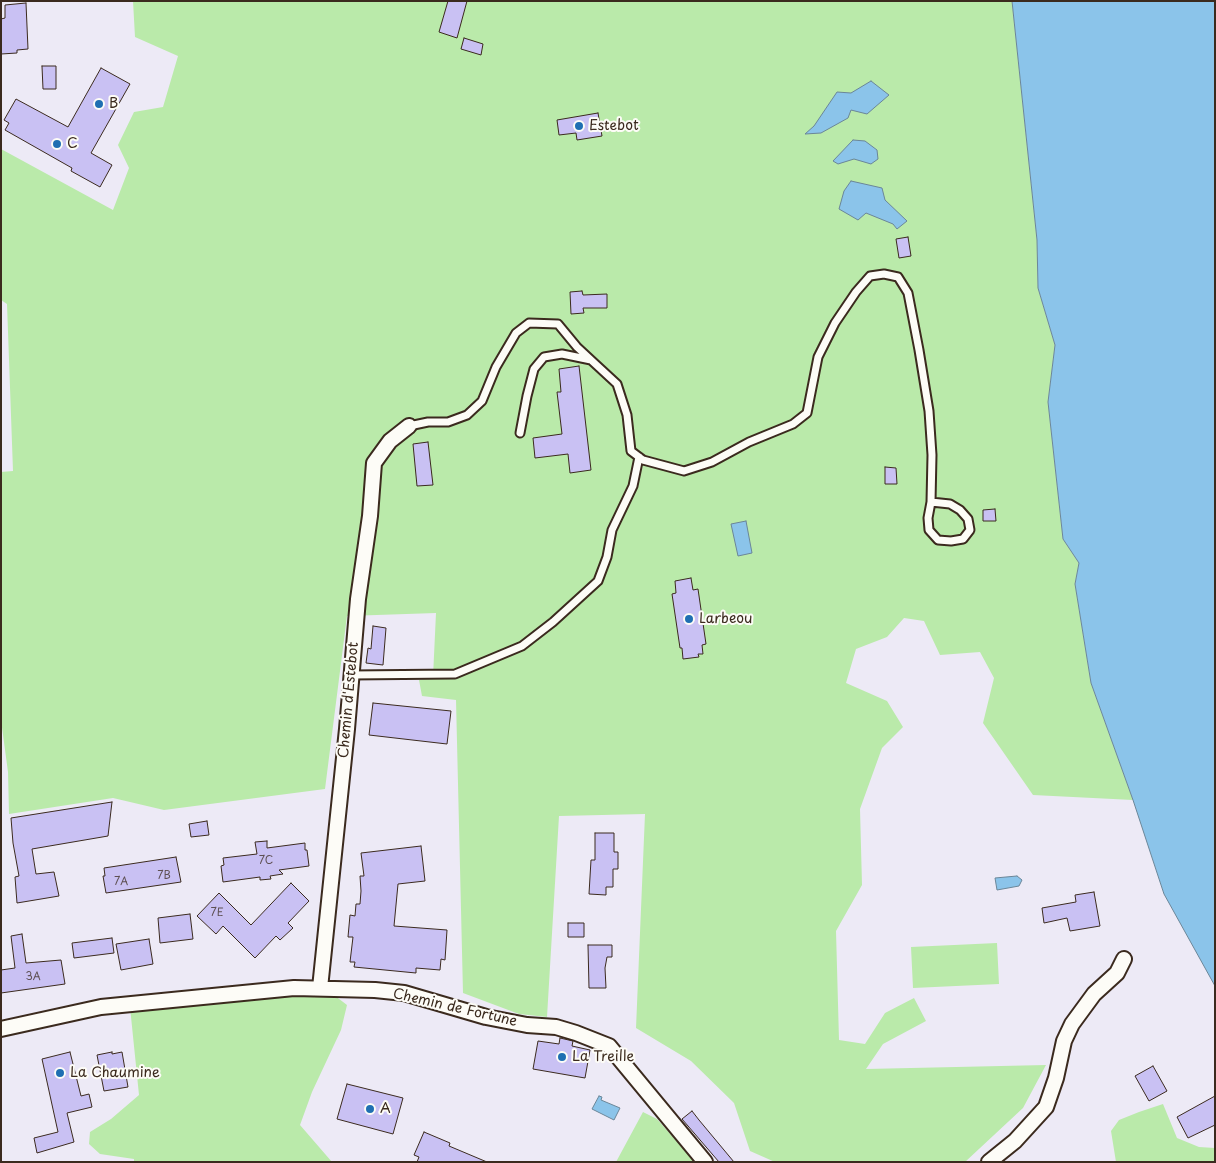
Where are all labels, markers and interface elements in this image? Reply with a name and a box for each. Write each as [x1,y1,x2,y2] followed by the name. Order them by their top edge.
[109,96,118,112] place label: B
[93,98,105,110] marker: B
[589,118,639,134] place label: Estebot
[573,120,585,132] marker: Estebot
[67,136,78,152] place label: C
[51,138,63,150] marker: C
[699,611,752,627] place label: Larbeou
[683,613,695,625] marker: Larbeou
[336,641,362,759] street label: Chemin d'Estebot
[259,854,273,868] house number: 7C
[157,869,171,883] house number: 7B
[114,875,128,889] house number: 7A
[210,906,224,920] house number: 7E
[25,970,41,984] house number: 3A
[391,986,519,1030] street label: Chemin de Fortune
[572,1049,634,1065] place label: La Treille
[556,1051,568,1063] marker: La Treille
[70,1065,160,1081] place label: La Chaumine
[54,1067,66,1079] marker: La Chaumine
[380,1101,391,1117] place label: A
[364,1103,376,1115] marker: A

